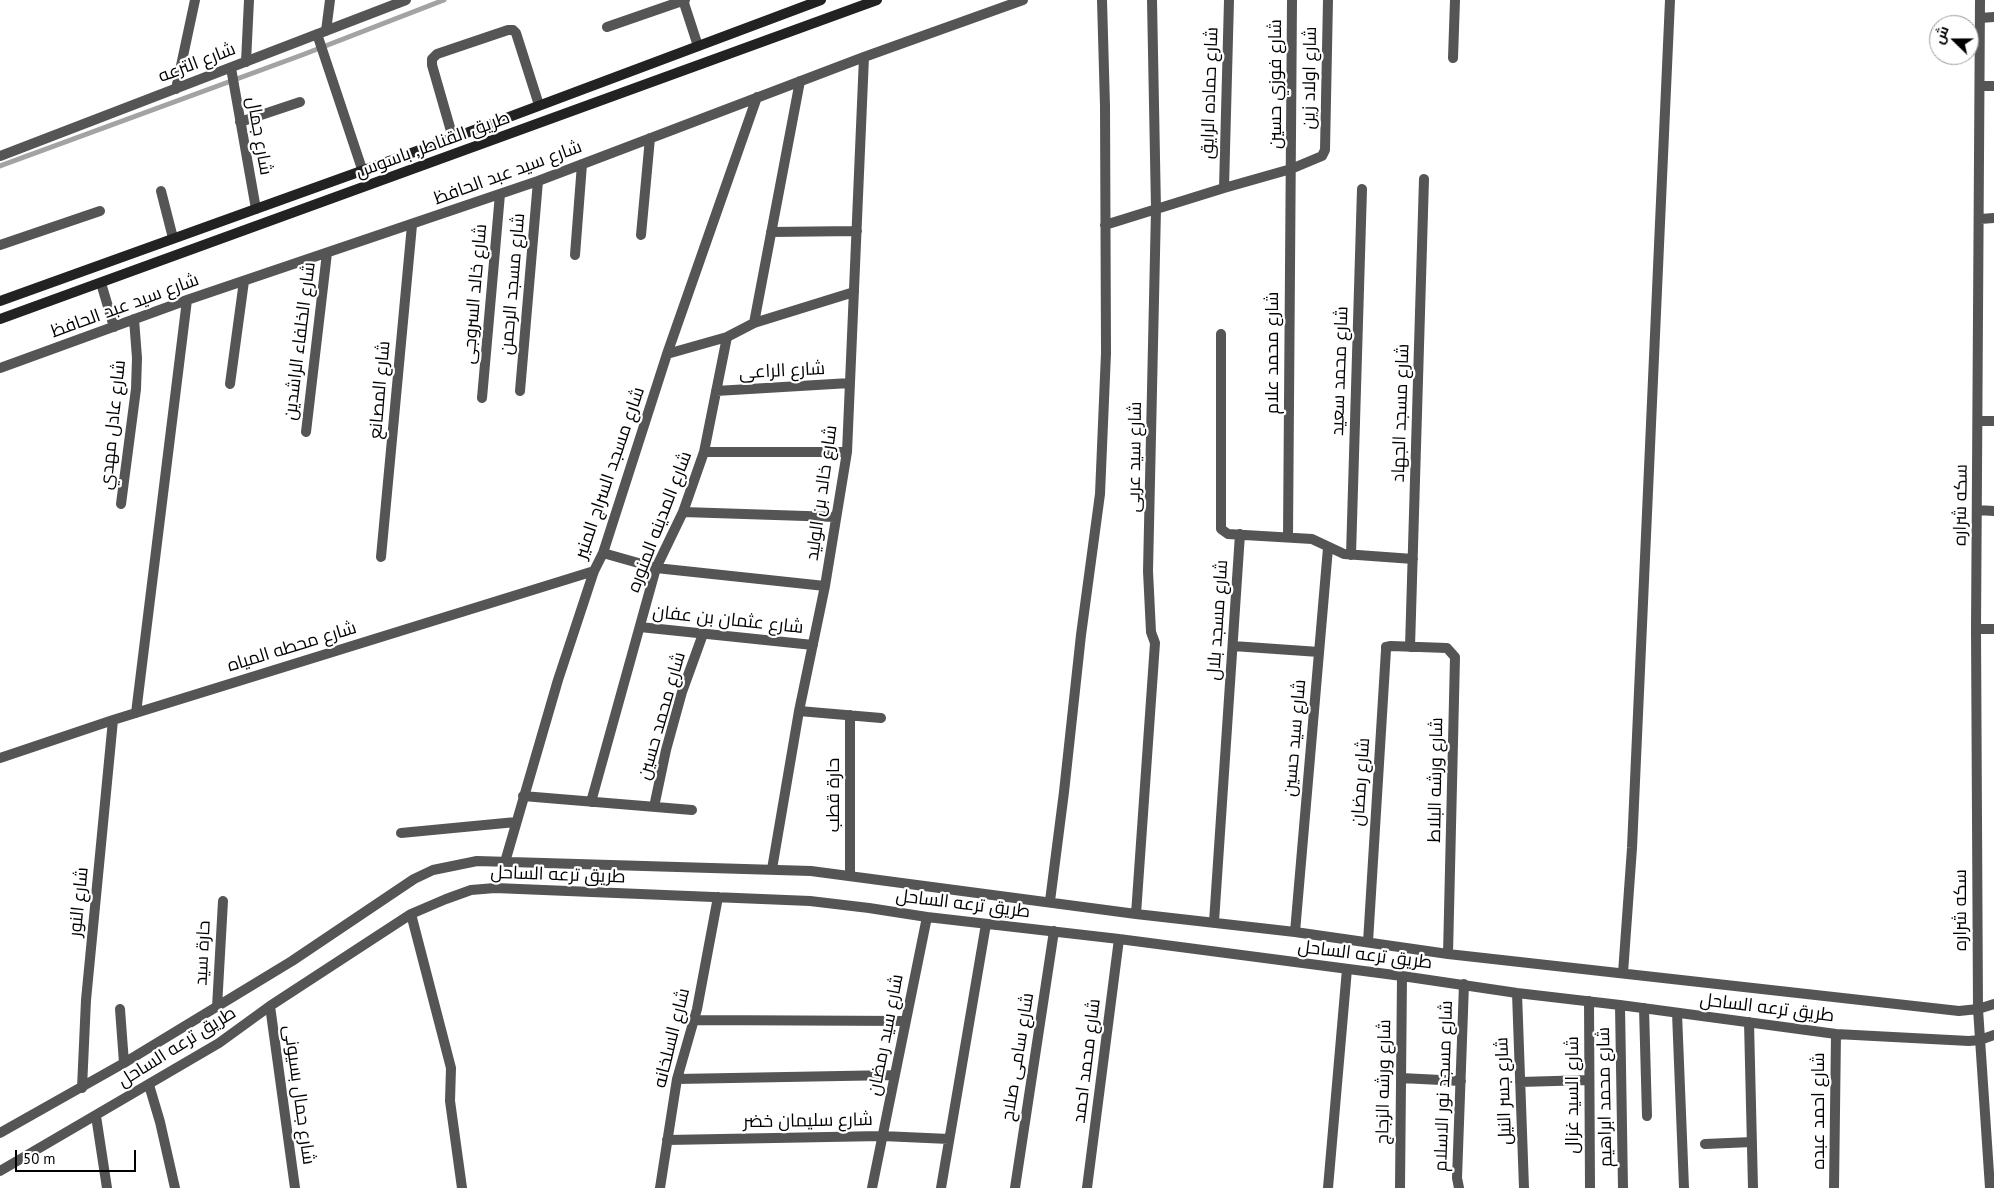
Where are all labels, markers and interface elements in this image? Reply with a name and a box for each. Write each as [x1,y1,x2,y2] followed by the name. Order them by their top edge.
[1929,15,1979,65] north arrow
[1265,19,1287,149] street label: شارع فوزي حسين
[1929,23,1953,46] text: ش
[1298,26,1322,130] street label: شارع اولاد زين
[1197,27,1223,159] street label: شارع حماده الرايق
[155,38,239,88] street label: شارع الترعه
[241,95,277,177] street label: شارع جمال
[353,107,513,183] street label: طريق القناطر, باسوس
[431,136,585,210] street label: شارع سيد عبد الحافظ
[496,212,530,356] street label: شارع مسجد الرحمن
[458,223,492,365] street label: شارع خالد السروجى
[280,261,320,421] street label: شارع الخلفاء الراشدين
[48,269,202,343] street label: شارع سيد عبد الحافظ
[1262,292,1284,414] street label: شارع محمد علام
[1327,306,1353,436] street label: شارع محمد سعيد
[365,340,395,440] street label: شارع المصانع
[1388,343,1414,483] street label: شارع مسجد الجهاد
[738,358,826,384] street label: شارع الراعى
[95,359,131,491] street label: شارع عادل مهدي
[570,384,650,562] street label: شارع مسجد السراج المنير
[1123,401,1147,513] street label: شارع سيد عربى
[802,424,842,562] street label: شارع خالد بن الوليد
[623,448,697,596] street label: شارع المدينه المنوره
[1949,464,1973,546] street label: سكه شراره
[1203,559,1233,681] street label: شارع مسجد بلال
[652,601,804,639] street label: شارع عثمان بن عفان
[225,617,359,677] street label: شارع محطه المياه
[633,650,691,782] street label: شارع محمد حسين
[1279,678,1311,798] street label: شارع سيد حسين
[1424,717,1448,843] street label: شارع ورشه البلاط
[1347,737,1375,827] street label: شارع رمضان
[823,758,845,832] street label: حارة قطب
[490,862,626,888] street label: طريق ترعه الساحل
[65,866,93,938] street label: شارع النور
[1950,869,1972,951] street label: سكه شراره
[895,885,1031,923] street label: طريق ترعه الساحل
[191,920,215,986] street label: حارة سيد
[1297,936,1433,974] street label: طريق ترعه الساحل
[864,972,908,1098] street label: شارع سيد رمضان
[649,986,695,1090] street label: شارع السلخانه
[1699,989,1835,1027] street label: طريق ترعه الساحل
[997,991,1039,1123] street label: شارع سامى صلاح
[1069,998,1105,1124] street label: شارع محمد احمد
[1430,1000,1458,1172] street label: شارع مسجد نور الاسلام
[114,1002,240,1092] street label: طريق ترعه الساحل
[1372,1019,1396,1145] street label: شارع ورشه الزجاج
[279,1024,319,1166] street label: شارع جمال بسيونى
[1593,1027,1617,1167] street label: شارع محمد ابراهيم
[1562,1036,1584,1154] street label: شارع السيد غزال
[1491,1037,1517,1145] street label: شارع جسر النيل
[1808,1052,1830,1170] street label: شارع احمد عبده
[743,1109,873,1133] street label: شارع سليمان خضر
[18,1140,139,1172] scale bar
[23,1149,56,1168] text: 50 m

